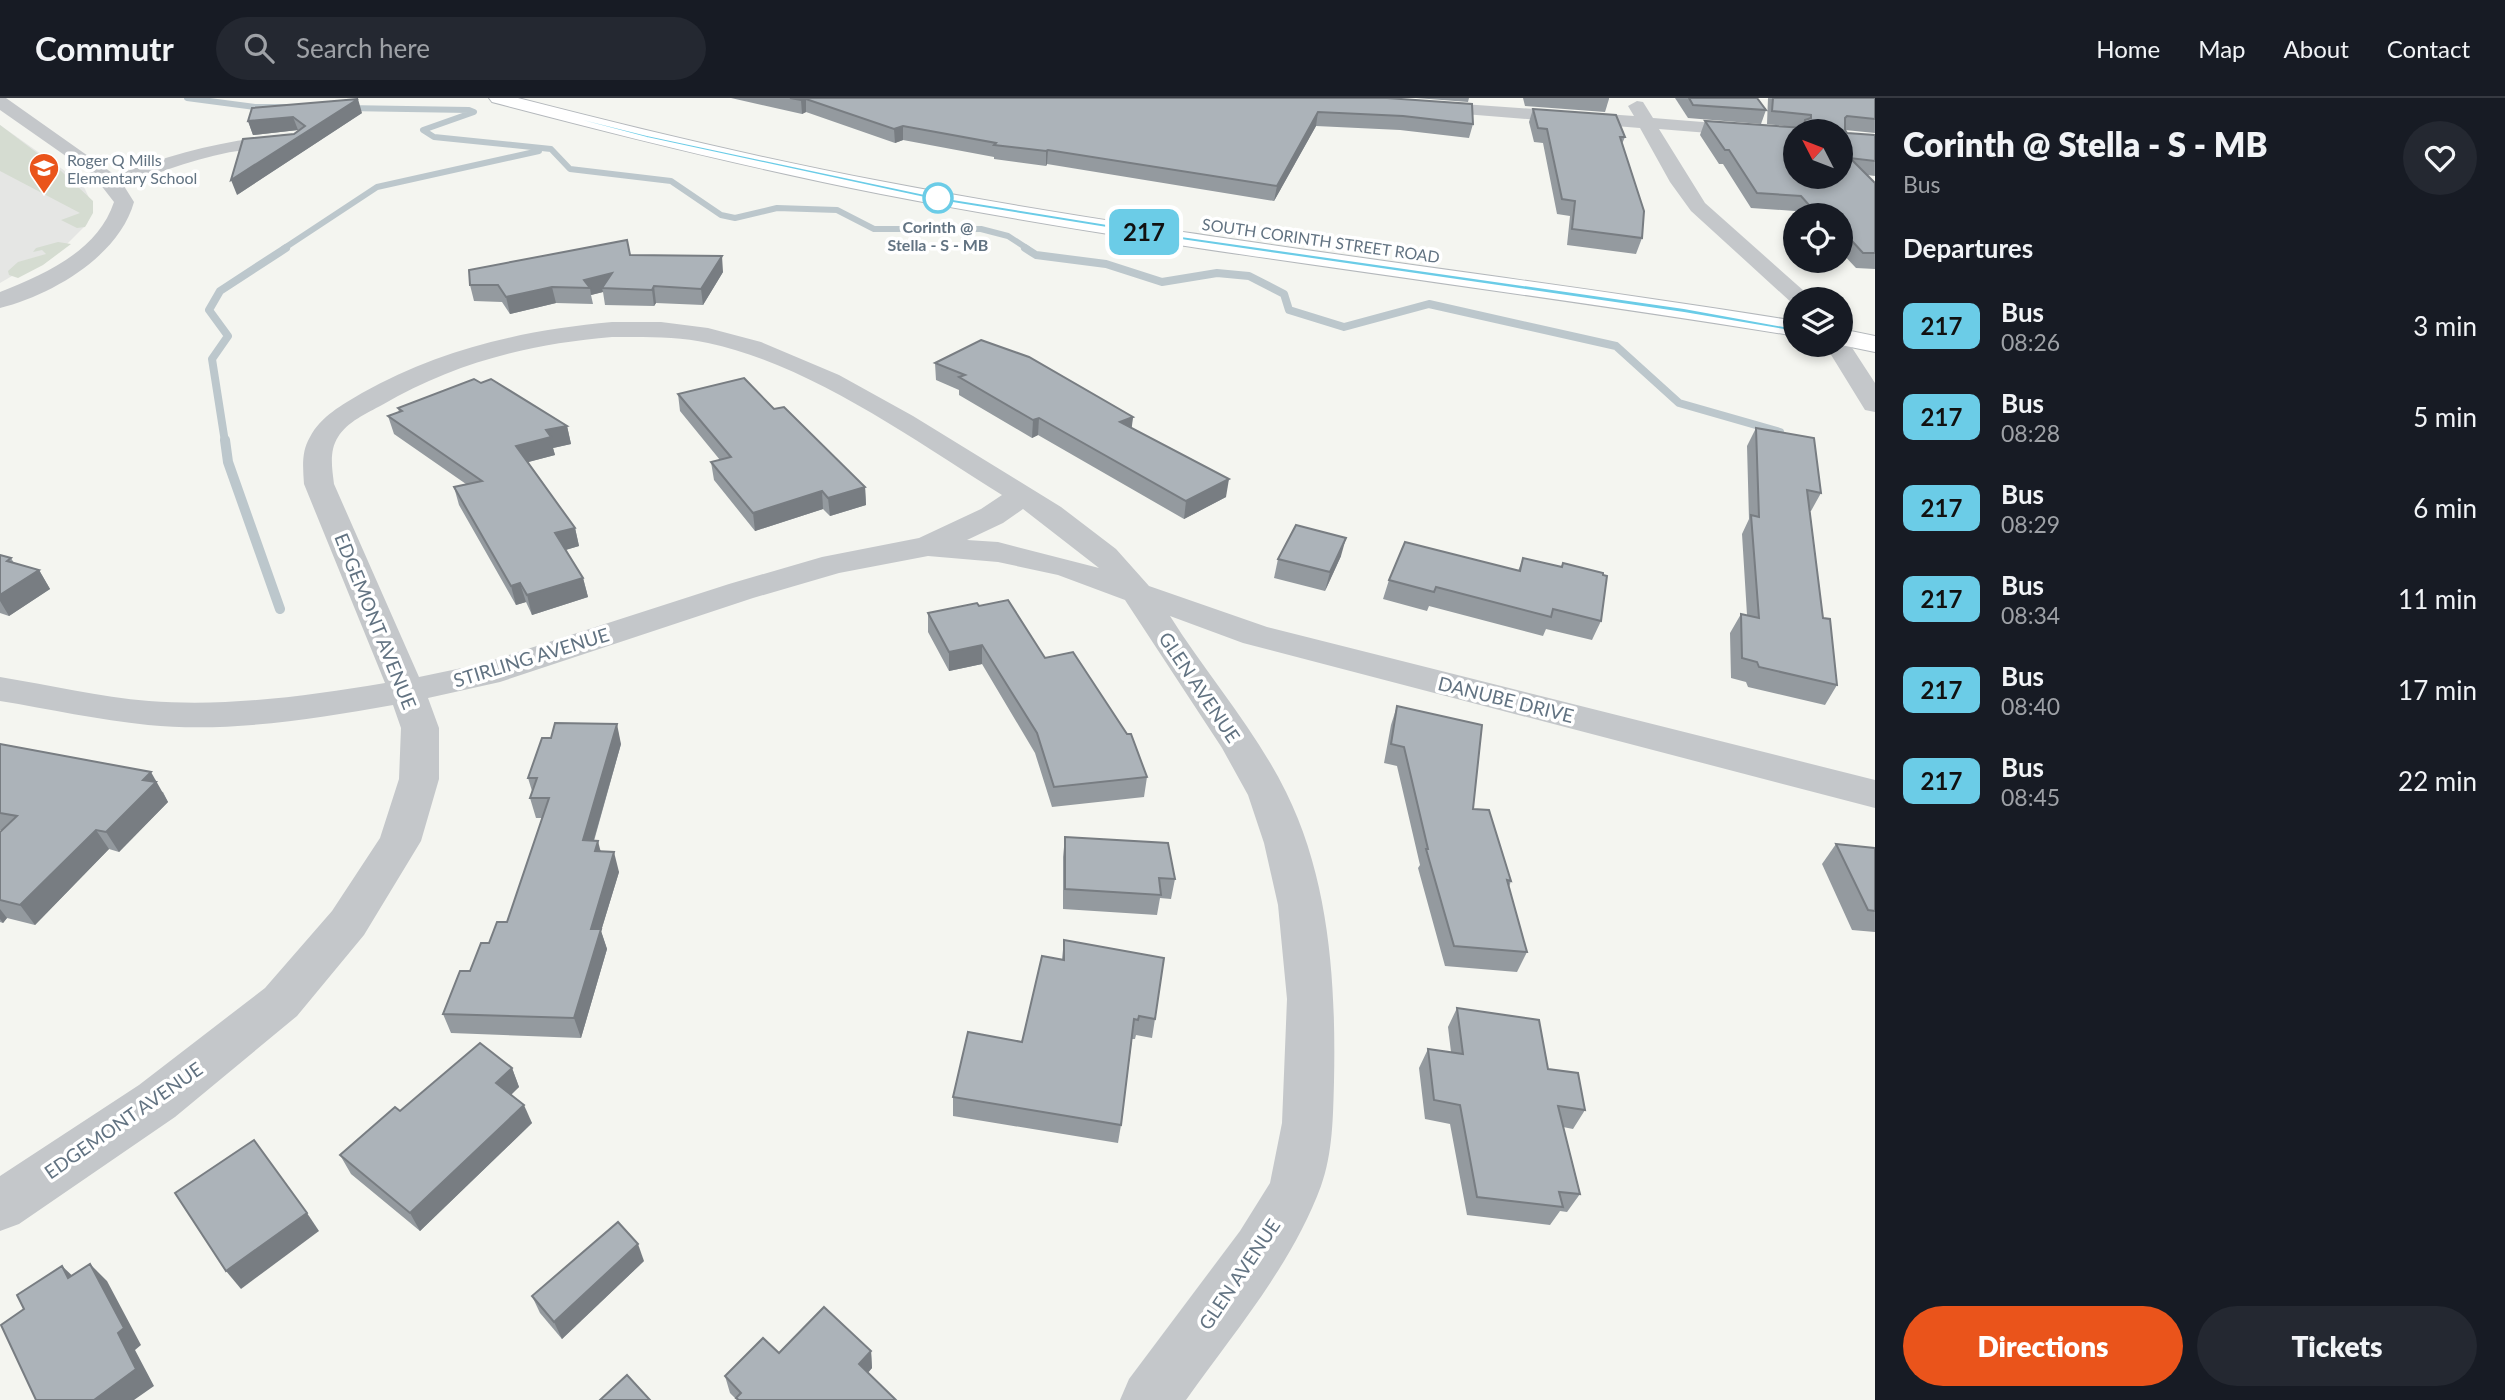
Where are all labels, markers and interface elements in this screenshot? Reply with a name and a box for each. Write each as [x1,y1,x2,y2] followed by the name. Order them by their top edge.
[216,17,706,80] search box
[35,28,174,68] text: Commutr
[240,29,278,67] icon: search
[296,32,430,64] text: Search here
[2096,34,2160,63] text: Home
[2198,34,2246,63] text: Map
[2284,34,2349,63] text: About
[2387,34,2470,63] text: Contact
[1783,119,1853,189] north arrow
[1783,119,1853,357] map controls
[2403,121,2477,195] button: heart
[1903,124,2268,164] text: Corinth @ Stella - S - MB
[67,150,197,187] place label: Roger Q Mills Elementary School
[27,151,61,195] school or university icon: Roger Q Mills Elementary School
[1903,170,1940,198] text: Bus
[923,183,953,213] marker: Corinth @ Stella - S - MB
[1783,203,1853,273] button: locate
[1104,209,1184,255] line badge: 217
[1201,214,1441,266] street label: SOUTH CORINTH STREET ROAD
[888,217,988,254] place label: Corinth @ Stella - S - MB
[1123,217,1165,246] text: 217
[1903,232,2033,264] text: Departures
[1783,287,1853,357] button: layers
[2001,296,2044,328] text: Bus
[2413,310,2477,342] text: 3 min
[1921,311,1962,340] text: 217
[2001,328,2060,356] text: 08:26
[2001,387,2044,419] text: Bus
[2413,401,2477,433] text: 5 min
[1921,402,1962,431] text: 217
[2001,419,2060,447] text: 08:28
[2001,478,2044,510] text: Bus
[2413,492,2477,524] text: 6 min
[1921,493,1962,522] text: 217
[2001,510,2060,538] text: 08:29
[330,530,422,712] street label: EDGEMONT AVENUE
[2001,569,2044,601] text: Bus
[2398,583,2477,615] text: 11 min
[1921,584,1962,613] text: 217
[2001,601,2060,629] text: 08:34
[450,622,612,692] street label: STIRLING AVENUE
[1155,627,1245,747] street label: GLEN AVENUE
[2001,660,2044,692] text: Bus
[1436,671,1576,727] street label: DANUBE DRIVE
[2398,674,2477,706] text: 17 min
[1921,675,1962,704] text: 217
[2001,692,2060,720] text: 08:40
[2001,751,2044,783] text: Bus
[2398,765,2477,797] text: 22 min
[1921,766,1962,795] text: 217
[2001,783,2060,811] text: 08:45
[40,1057,206,1183] street label: EDGEMONT AVENUE
[1194,1214,1284,1334] street label: GLEN AVENUE
[1903,1306,2183,1386] button: Directions
[2197,1306,2477,1386] button: Tickets

